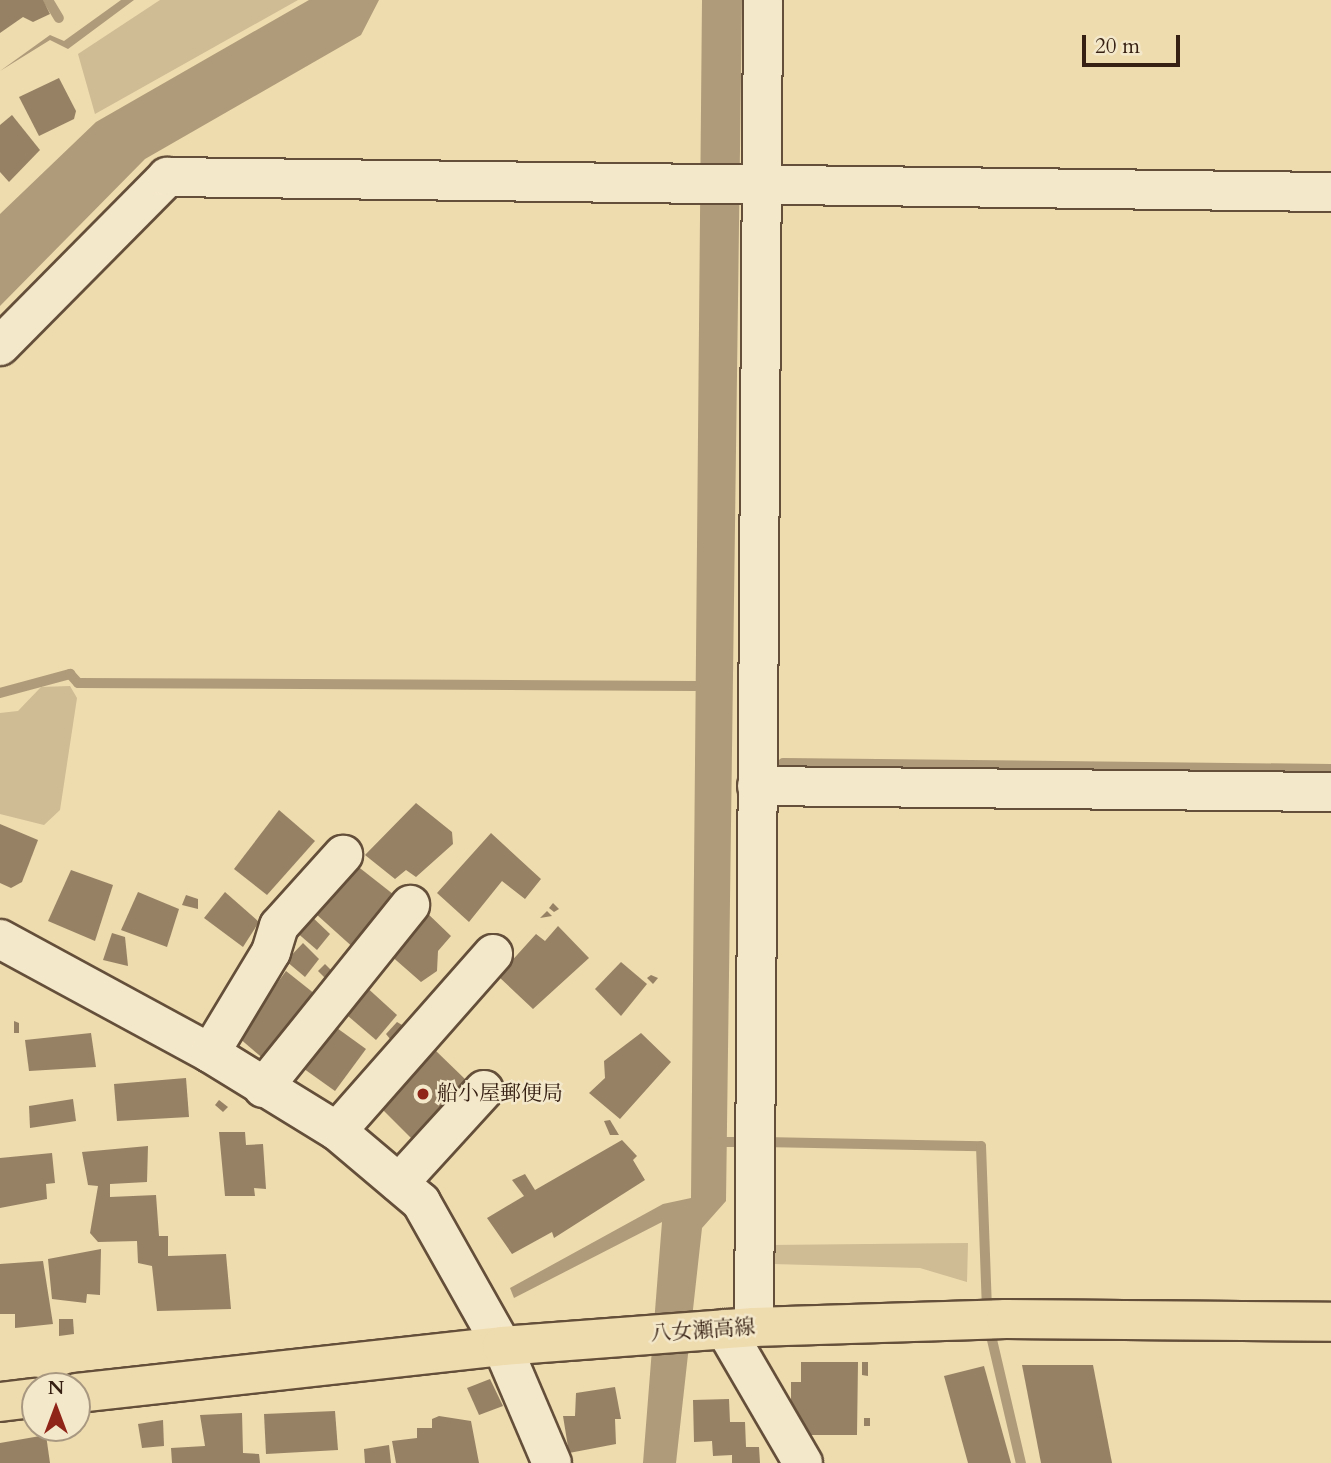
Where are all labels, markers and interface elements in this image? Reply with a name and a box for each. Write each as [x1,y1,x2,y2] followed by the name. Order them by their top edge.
[1086,21,1184,65] scale bar
[1095,32,1140,61] text: 20 m
[437,1081,563,1107] place label: 船小屋郵便局
[415,1086,431,1102] marker: 船小屋郵便局
[650,1315,756,1347] street label: 八女瀬高線
[21,1372,91,1442] north arrow
[48,1375,64,1401] text: N

